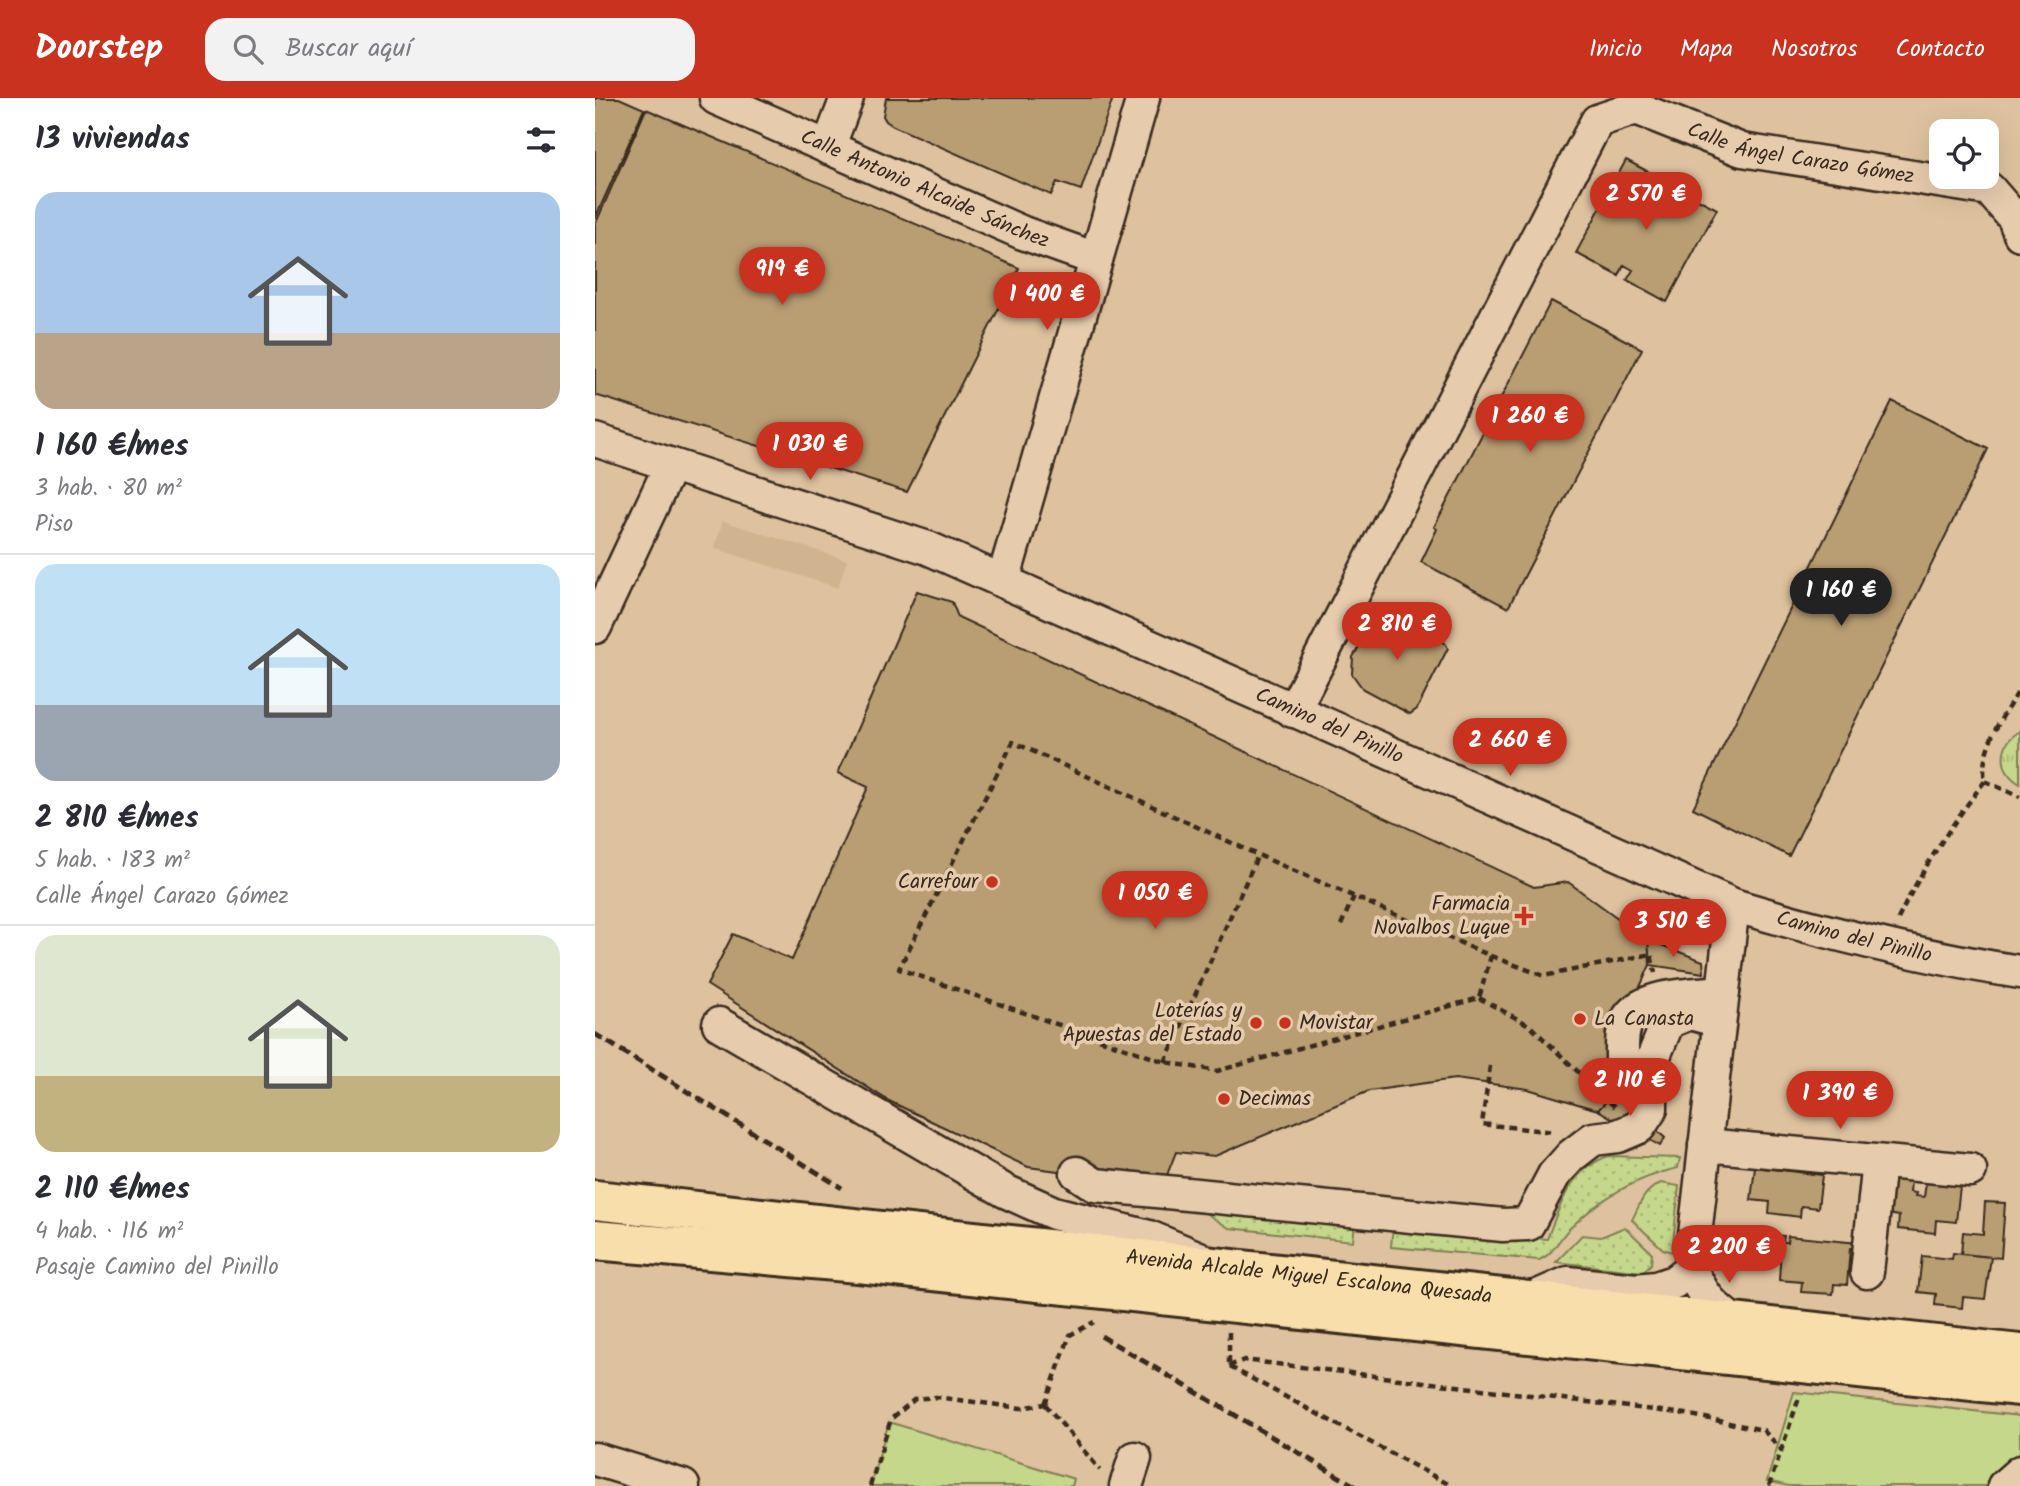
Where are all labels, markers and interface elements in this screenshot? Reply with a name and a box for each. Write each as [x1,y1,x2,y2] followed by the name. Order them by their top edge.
[205,18,695,81] search box
[35,23,163,76] text: Doorstep
[285,28,411,70] text: Buscar aquí
[229,30,267,68] icon: search
[1589,30,1642,69] text: Inicio
[1680,30,1733,69] text: Mapa
[1771,30,1858,69] text: Nosotros
[1896,30,1985,69] text: Contacto
[1682,113,1917,193] street label: Calle Ángel Carazo Gómez
[35,116,190,164] text: 13 viviendas
[1929,119,1999,189] map controls
[1929,119,1999,189] button: locate
[522,121,560,159] icon: filters
[795,121,1054,258] street label: Calle Antonio Alcaide Sánchez
[1581,172,1711,232] pin: 2 570 €
[1606,177,1686,213] text: 2 570 €
[235,238,361,364] icon: home
[733,248,831,307] pin: 919 €
[755,252,809,288] text: 919 €
[982,272,1112,332] pin: 1 400 €
[1009,277,1085,313] text: 1 400 €
[1465,394,1595,454] pin: 1 260 €
[1492,399,1568,435] text: 1 260 €
[745,422,875,482] pin: 1 030 €
[35,423,189,471] text: 1 160 €/mes
[772,427,848,463] text: 1 030 €
[35,471,182,507] text: 3 hab. · 80 m²
[35,507,73,543] text: Piso
[1776,568,1906,628] pin: 1 160 €
[1806,573,1876,609] text: 1 160 €
[1332,602,1462,662] pin: 2 810 €
[1358,607,1436,643] text: 2 810 €
[235,610,361,736] icon: home
[1250,679,1409,773] street label: Camino del Pinillo
[1445,718,1575,778] pin: 2 660 €
[1469,723,1551,759] text: 2 660 €
[35,795,198,843] text: 2 810 €/mes
[35,843,190,879] text: 5 hab. · 183 m²
[898,866,979,899] place label: Carrefour
[1090,872,1220,931] pin: 1 050 €
[984,874,1000,890] marker: Carrefour
[1118,876,1192,912] text: 1 050 €
[35,879,289,915] text: Calle Ángel Carazo Gómez
[1373,888,1511,945] place label: Farmacia Novalbos Luque
[1608,900,1738,959] pin: 3 510 €
[1772,902,1935,972] street label: Camino del Pinillo
[1635,904,1711,940] text: 3 510 €
[1516,908,1532,924] marker: Farmacia Novalbos Luque
[235,981,361,1107] icon: home
[1063,995,1242,1052] place label: Loterías y Apuestas del Estado
[1594,1003,1694,1036] place label: La Canasta
[1299,1007,1374,1040] place label: Movistar
[1572,1011,1588,1027] marker: La Canasta
[1248,1015,1264,1031] marker: Loterías y Apuestas del Estado
[1277,1015,1293,1031] marker: Movistar
[1565,1058,1695,1118] pin: 2 110 €
[1594,1063,1666,1099] text: 2 110 €
[1775,1072,1905,1131] pin: 1 390 €
[1802,1076,1878,1112] text: 1 390 €
[1238,1083,1311,1116] place label: Decimas
[1216,1091,1232,1107] marker: Decimas
[35,1166,190,1214] text: 2 110 €/mes
[35,1214,183,1250] text: 4 hab. · 116 m²
[1664,1226,1794,1285] pin: 2 200 €
[1688,1230,1770,1266] text: 2 200 €
[1124,1241,1494,1313] street label: Avenida Alcalde Miguel Escalona Quesada
[35,1250,279,1286] text: Pasaje Camino del Pinillo

